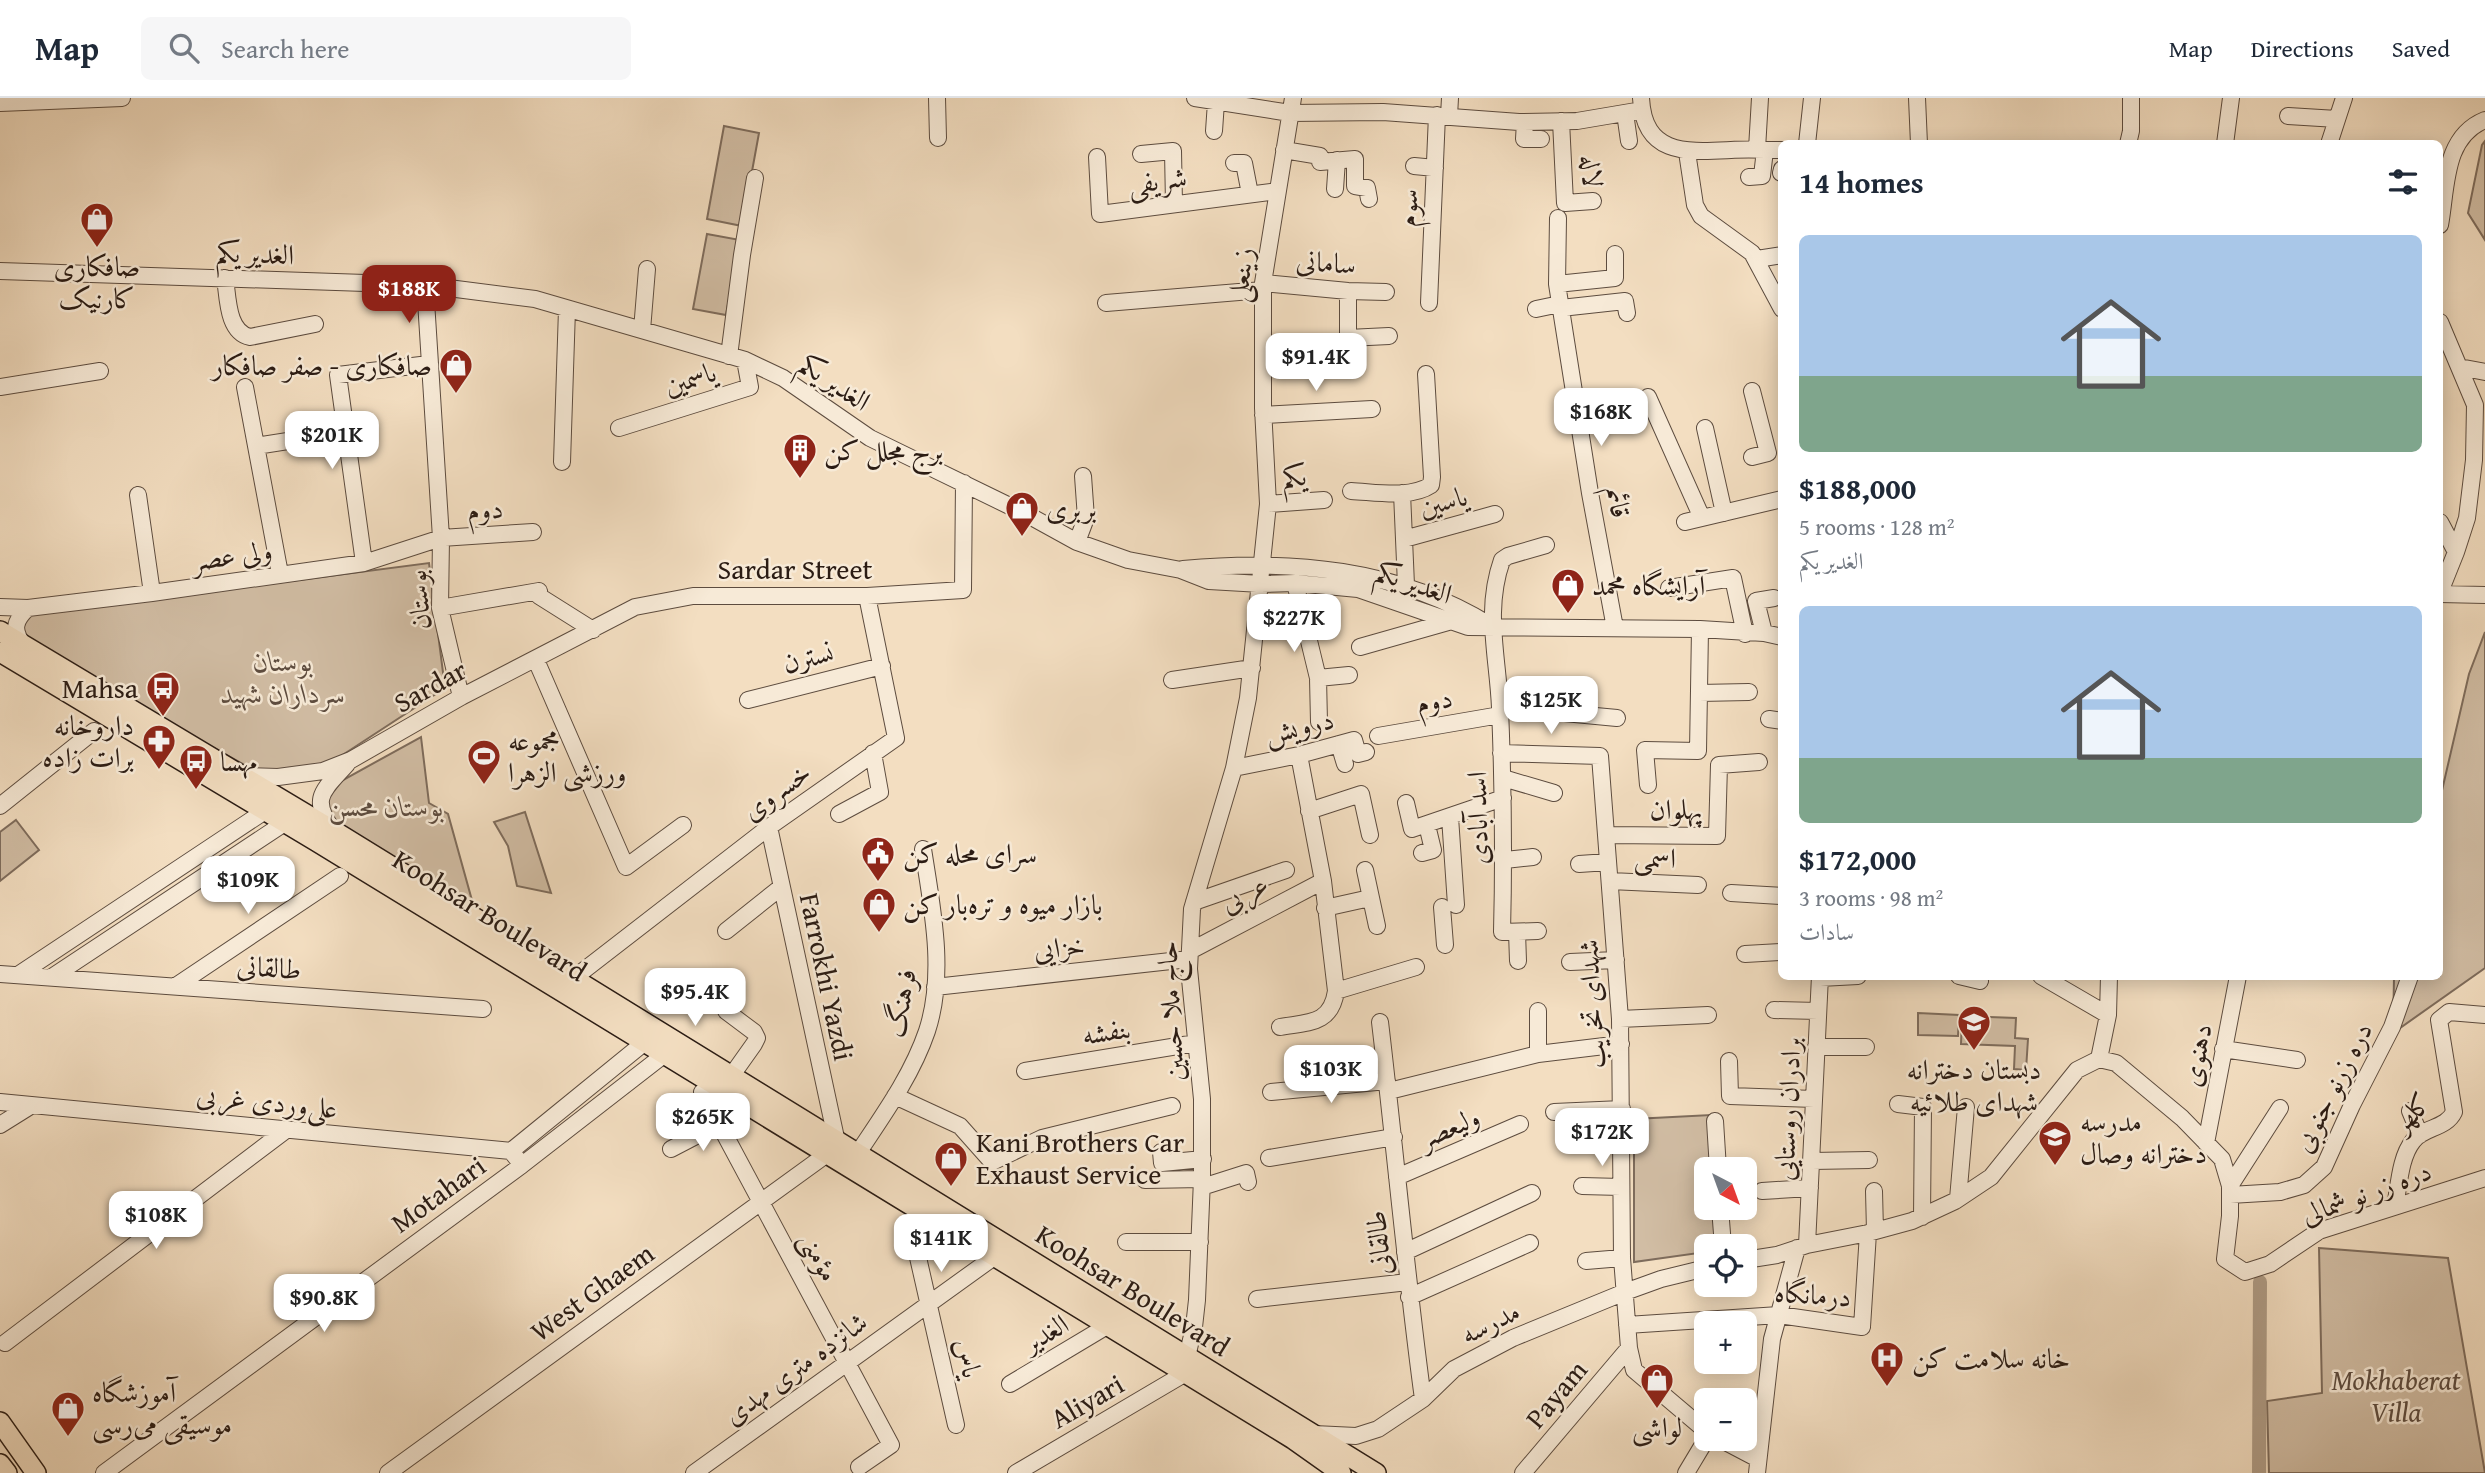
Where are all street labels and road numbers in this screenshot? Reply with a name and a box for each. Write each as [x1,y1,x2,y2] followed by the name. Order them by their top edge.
[1570,152,1615,190] street label: لاله
[1125,155,1189,205] street label: شریفی
[1385,188,1433,228] street label: سوم
[215,231,295,281] street label: الغدیر یکم
[1295,239,1357,284] street label: سامانی
[1216,245,1264,305] street label: زینعلی
[787,343,879,426] street label: الغدیر یکم
[659,350,723,405] street label: یاسمین
[1280,454,1310,504] street label: یکم
[1414,474,1473,527] street label: یاسین
[1592,483,1642,522] street label: قائم
[465,487,505,535] street label: دوم
[186,529,275,581] street label: ولی عصر
[718,548,873,589] street label: Sardar Street
[1368,549,1458,620] street label: الغدیر یکم
[394,568,441,632] street label: بوستان
[778,630,838,683] street label: نسترن
[386,649,474,722] street label: Sardar
[1412,676,1457,728] street label: دوم
[1260,698,1338,753] street label: درویش
[732,751,819,830] street label: خسروی
[1455,771,1498,865] street label: اسد آبادی
[1649,788,1703,829] street label: پهلوان
[1633,835,1677,878] street label: اسمی
[385,838,595,991] street label: Koohsar Boulevard
[1212,863,1275,922] street label: عربی
[790,889,865,1065] street label: Farrokhi Yazdi
[1031,923,1087,970] street label: خزایی
[1567,938,1614,1070] street label: شهدای تخریب
[1145,940,1200,1082] street label: حاج ملا حسین
[235,944,303,989] street label: طالقانی
[873,965,926,1041] street label: فرهنگ
[1079,1006,1133,1055] street label: بنفشه
[2281,1014,2382,1159] street label: دره زرنو جنوبی
[2169,1020,2222,1090] street label: دهنوی
[1762,1036,1811,1182] street label: برادران روستایی
[194,1073,340,1129] street label: علی‌وردی غربی
[2379,1082,2440,1143] street label: کلهر
[1409,1095,1486,1159] street label: ولیعصر
[382,1145,494,1242] street label: Motahari
[2295,1149,2437,1234] street label: دره زر نو شمالی
[1354,1209,1401,1277] street label: طالقانی
[1028,1213,1238,1366] street label: Koohsar Boulevard
[789,1223,851,1289] street label: مؤمنی
[521,1232,662,1351] street label: West Ghaem
[1773,1270,1853,1317] street label: درمانگاه
[1453,1290,1527,1354] street label: مدرسه
[714,1301,875,1434] street label: شانزده متری مهدی
[1011,1303,1076,1364] street label: الغدیر
[945,1334,994,1383] street label: یاس
[1515,1351,1596,1437] street label: Payam
[1042,1363,1131,1438] street label: Aliyari

